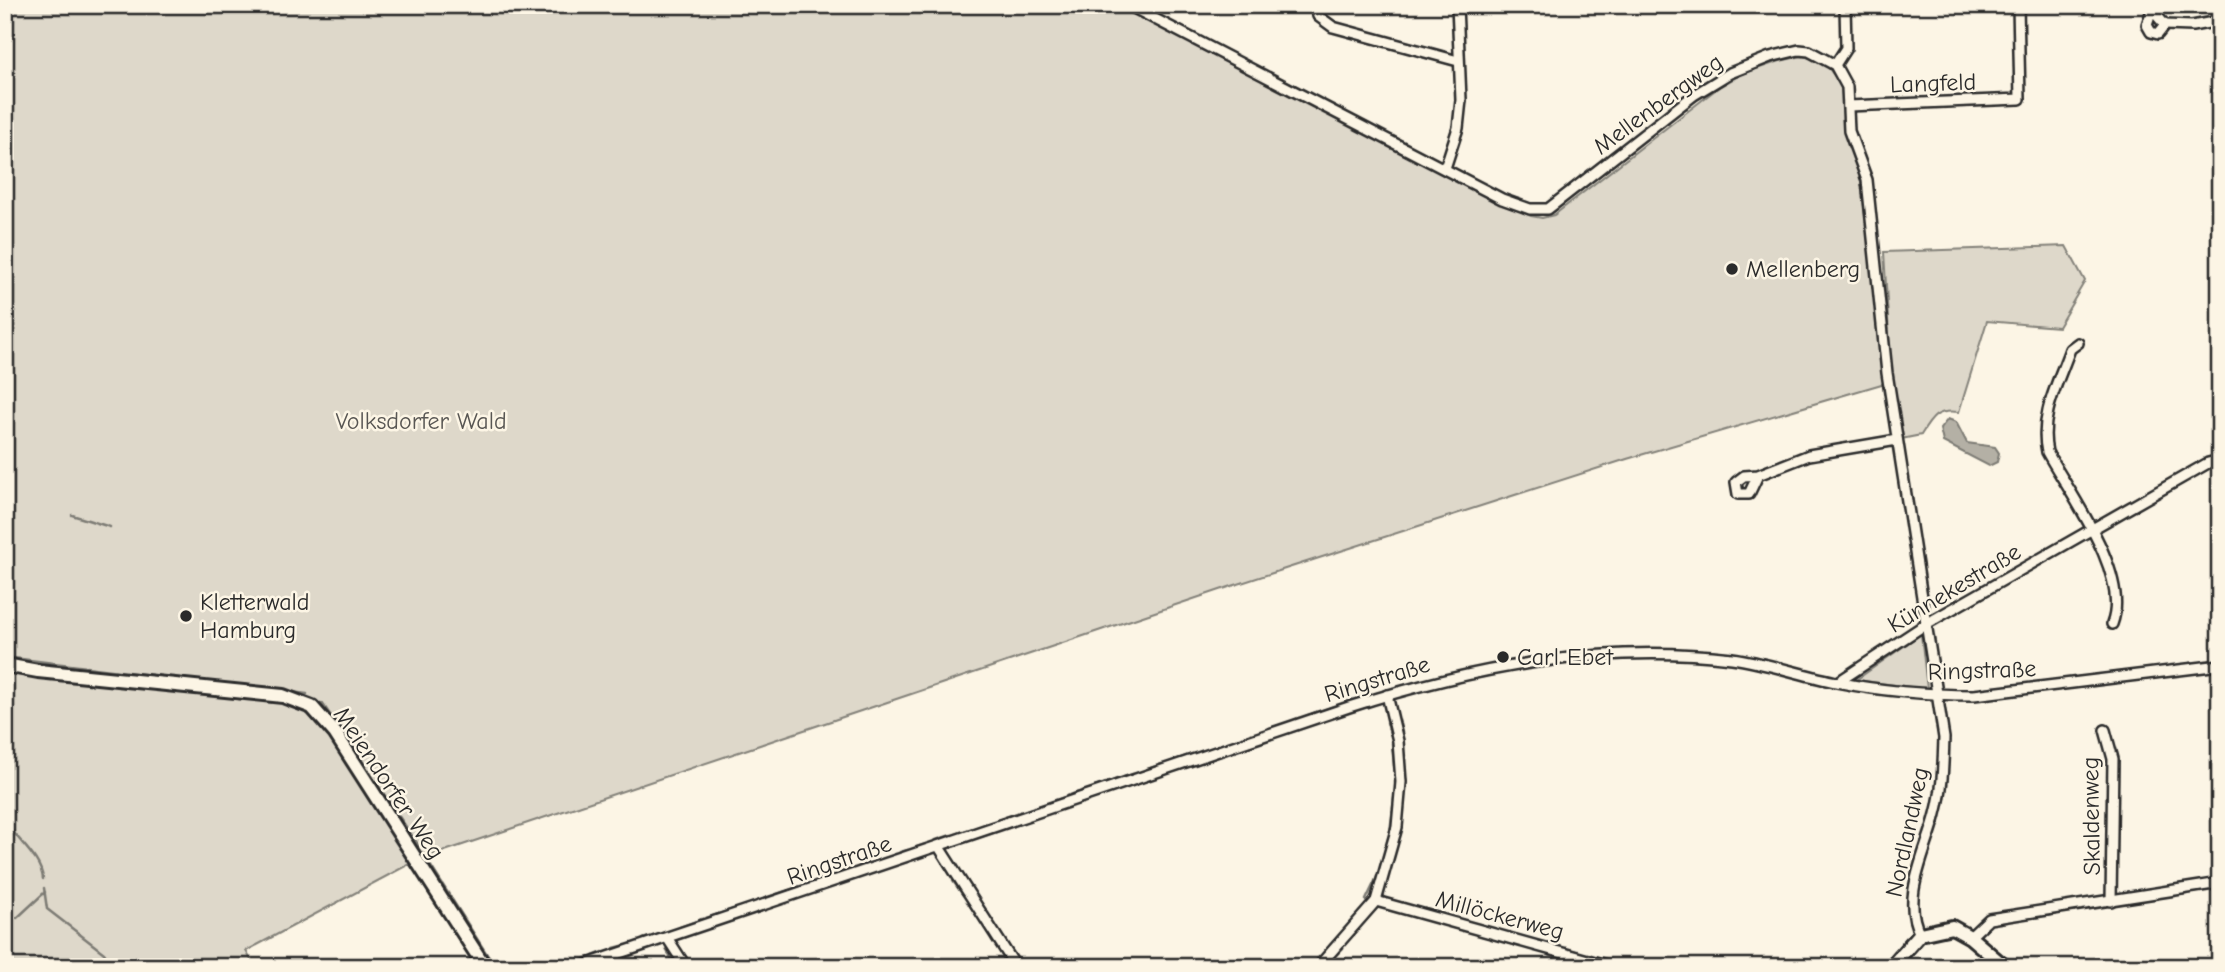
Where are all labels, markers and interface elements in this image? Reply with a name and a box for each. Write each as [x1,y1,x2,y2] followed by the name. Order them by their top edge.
[1588,48,1728,160] street label: Mellenbergweg
[1889,68,1977,98] street label: Langfeld
[1746,255,1860,283] place label: Mellenberg
[1724,261,1740,277] marker: Mellenberg
[335,407,507,435] park label: Volksdorfer Wald
[1882,537,2026,639] street label: Künnekestraße
[200,588,310,644] place label: Kletterwald Hamburg
[178,608,194,624] marker: Kletterwald Hamburg
[1517,643,1614,671] place label: Carl Ebet
[1495,649,1511,665] marker: Carl Ebet
[1321,650,1433,708] street label: Ringstraße
[1927,654,2037,686] street label: Ringstraße
[328,702,450,864] street label: Meiendorfer Weg
[2076,756,2106,876] street label: Skaldenweg
[1880,764,1934,900] street label: Nordlandweg
[783,829,895,891] street label: Ringstraße
[1433,884,1567,946] street label: Millöckerweg

